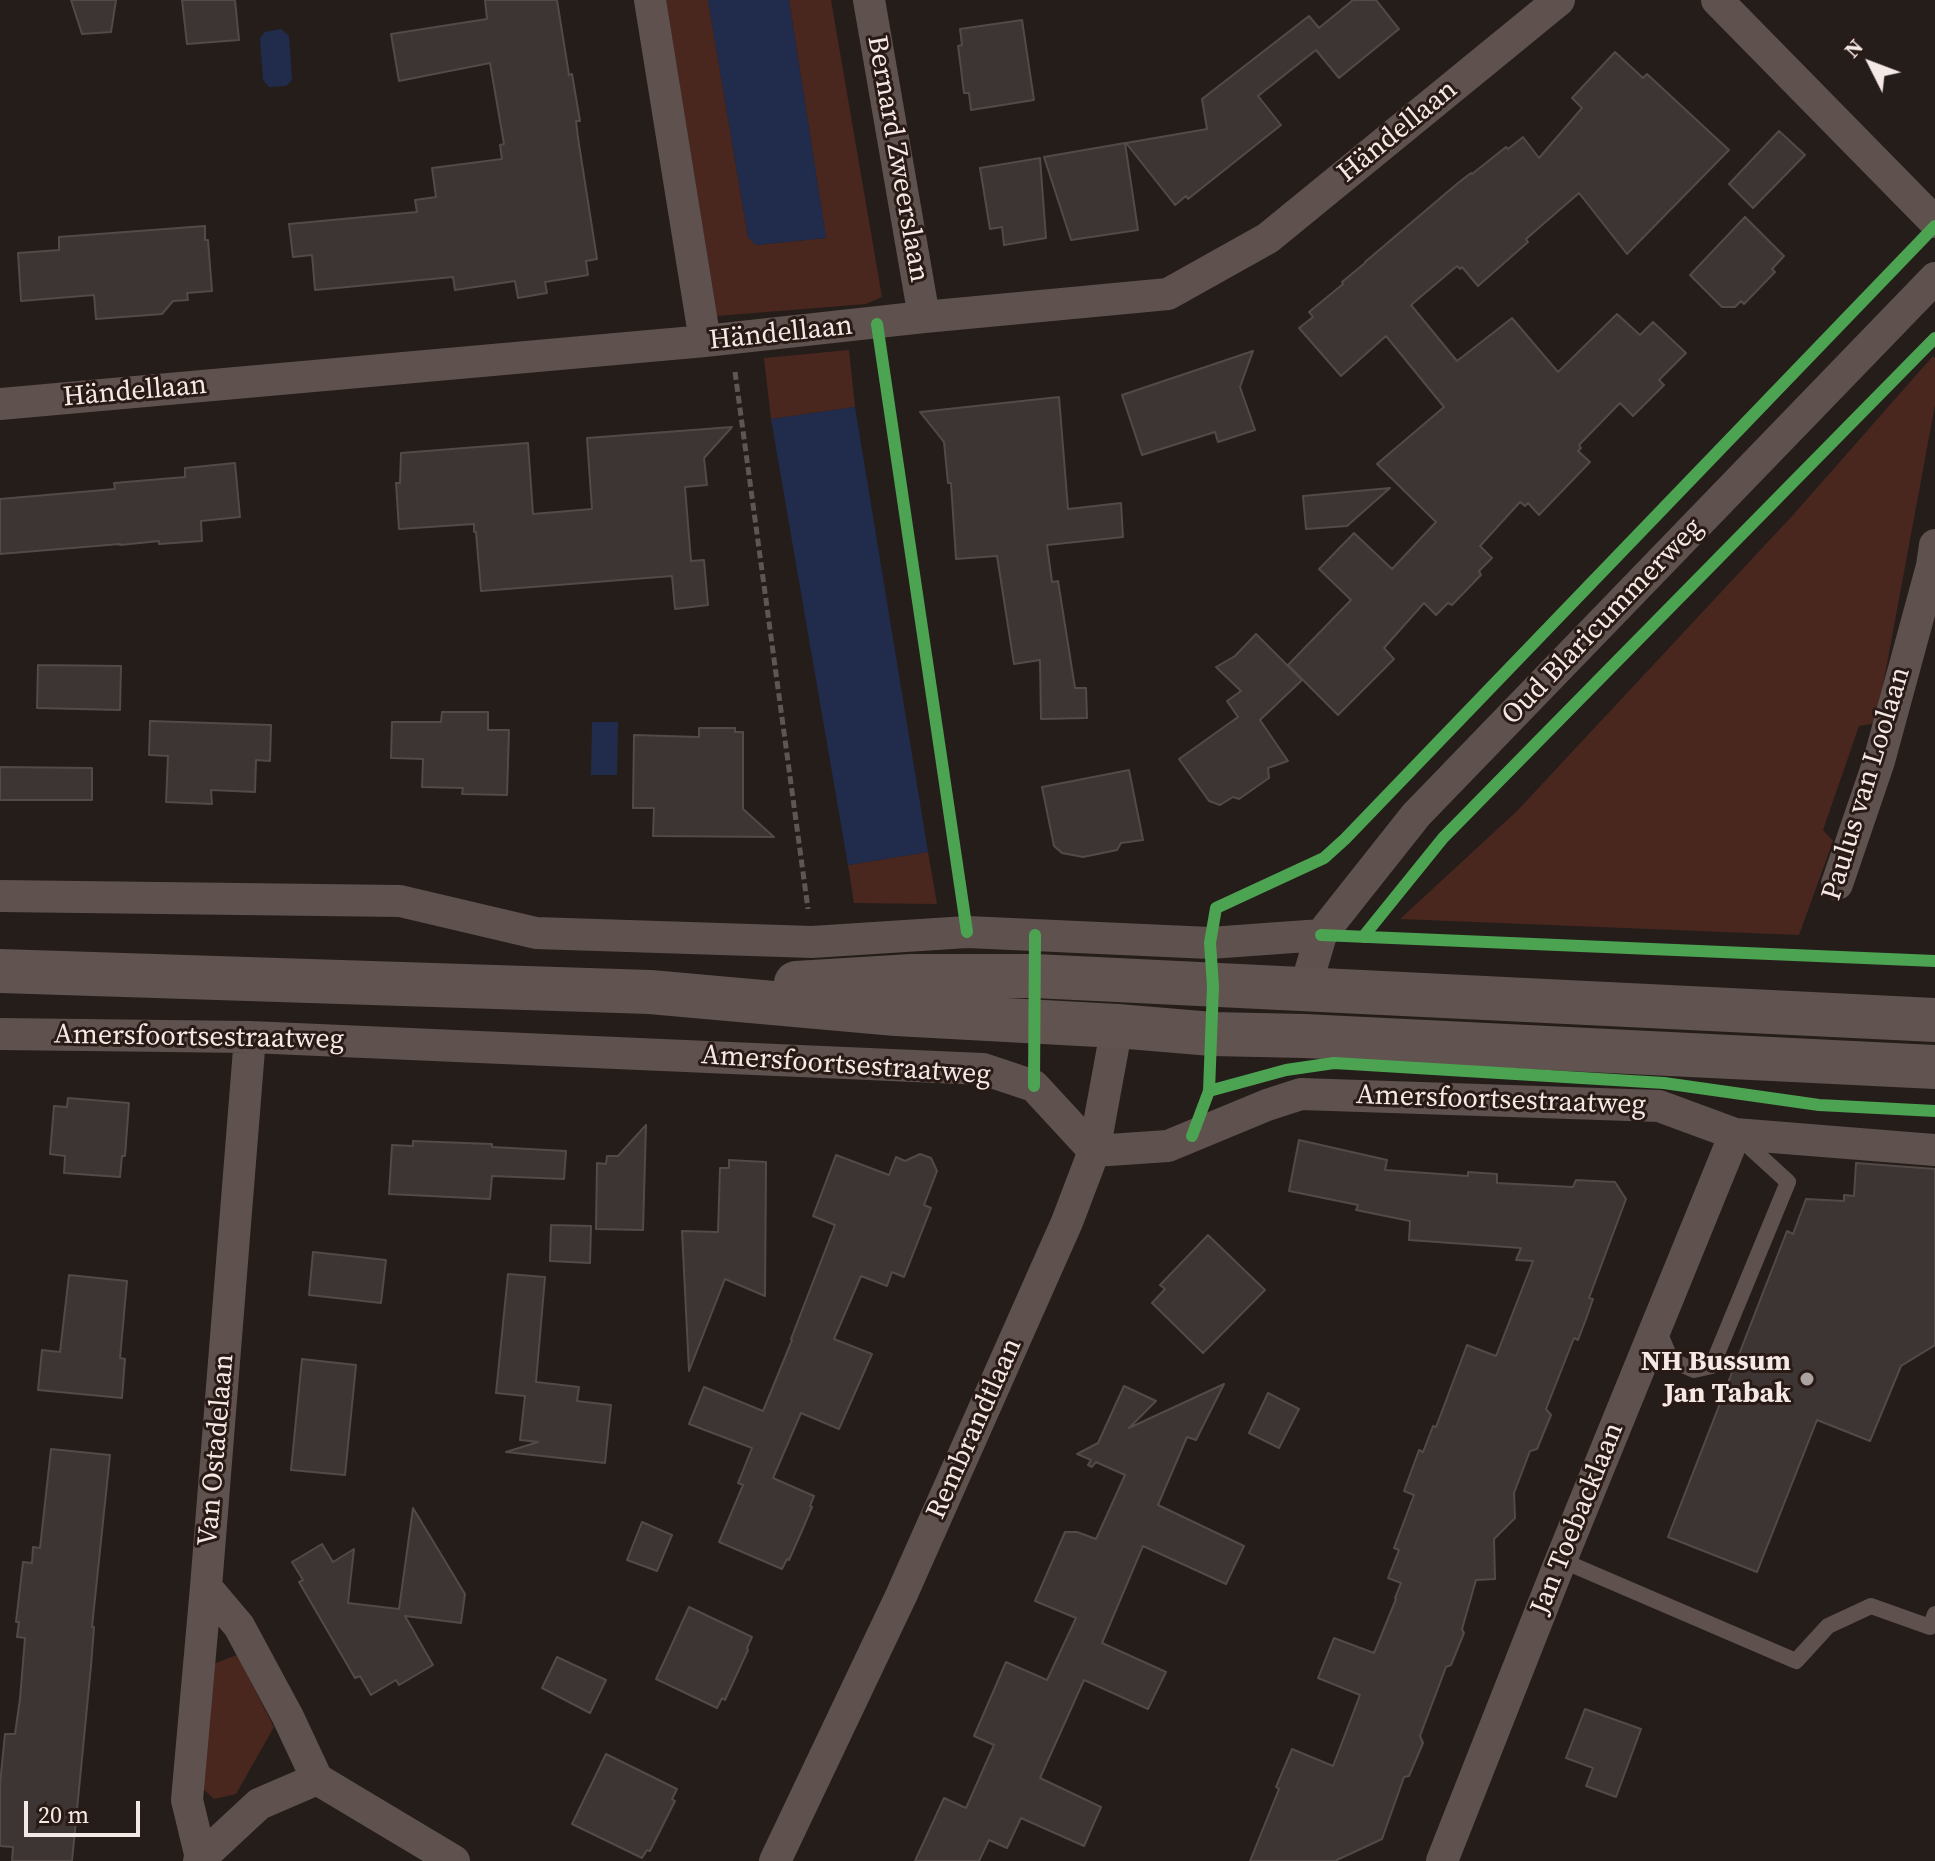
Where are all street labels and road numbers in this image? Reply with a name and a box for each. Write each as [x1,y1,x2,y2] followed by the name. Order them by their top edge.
[859,33,935,285] street label: Bernard Zweerslaan
[1331,74,1465,190] street label: Händellaan
[708,310,854,358] street label: Händellaan
[62,369,208,415] street label: Händellaan
[1496,512,1710,732] street label: Oud Blaricummerweg
[1816,663,1918,905] street label: Paulus van Loolaan
[54,1019,344,1057] street label: Amersfoortsestraatweg
[700,1039,992,1093] street label: Amersfoortsestraatweg
[1355,1079,1647,1123] street label: Amersfoortsestraatweg
[920,1333,1030,1525] street label: Rembrandtlaan
[192,1352,242,1548] street label: Van Ostadelaan
[1524,1418,1632,1620] street label: Jan Toebacklaan

